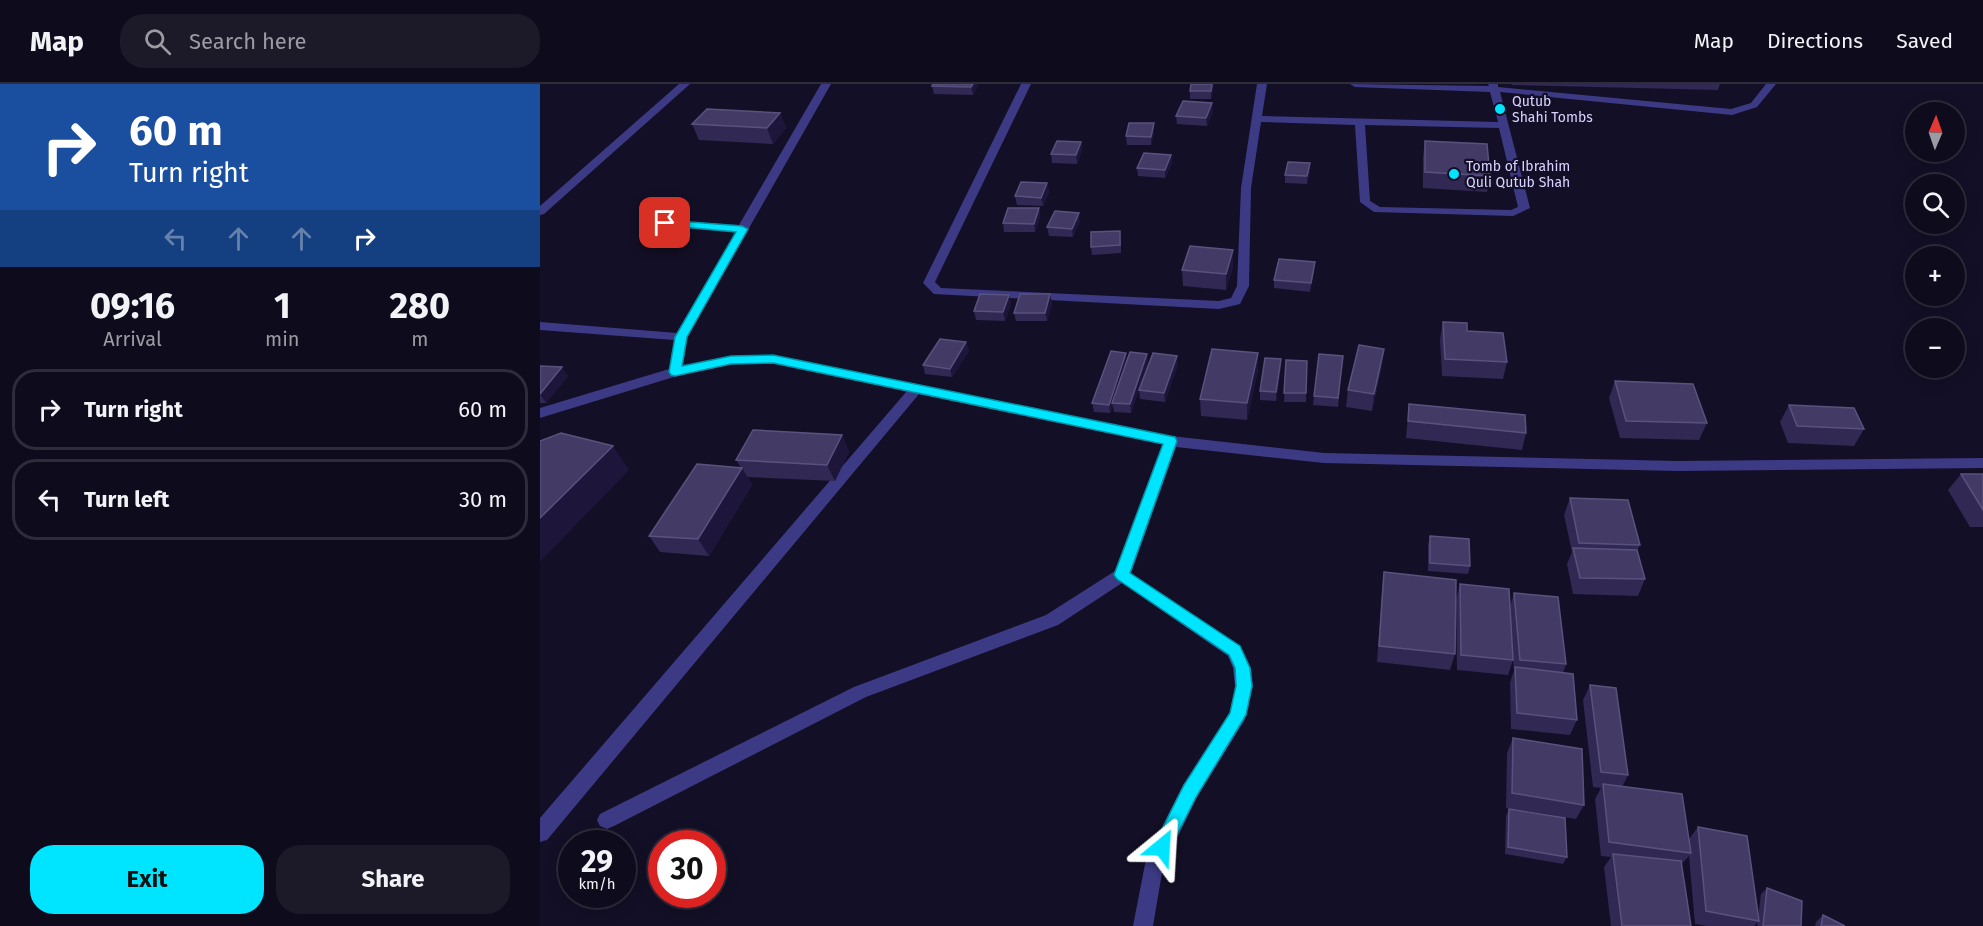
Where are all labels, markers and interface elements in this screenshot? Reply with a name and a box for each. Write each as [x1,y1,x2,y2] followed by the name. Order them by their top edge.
[120,14,540,68] search box
[30,25,84,58] text: Map
[141,25,174,58] icon: search
[189,28,307,55] text: Search here
[1694,28,1734,54] text: Map
[1767,28,1863,54] text: Directions
[1896,28,1953,54] text: Saved
[1512,93,1593,126] place label: Qutub Shahi Tombs
[1493,102,1507,116] marker: Qutub Shahi Tombs
[1905,102,1965,162] north arrow
[1905,102,1965,378] map controls
[129,106,223,156] text: 60 m
[30,108,108,186] icon: right
[129,157,249,189] text: Turn right
[1466,158,1570,191] place label: Tomb of Ibrahim Quli Qutub Shah
[1447,167,1461,181] marker: Tomb of Ibrahim Quli Qutub Shah
[1905,174,1965,234] button: search
[639,197,690,248] pin
[648,206,681,239] icon: arrive
[159,222,192,255] icon: left
[222,222,255,255] icon: ahead
[285,222,318,255] icon: ahead
[348,222,381,255] icon: right
[1905,246,1965,306] button: +
[90,284,175,328] text: 09:16
[274,284,291,328] text: 1
[389,284,450,328] text: 280
[1905,318,1965,378] button: −
[103,327,162,351] text: Arrival
[265,327,300,351] text: min
[411,327,428,351] text: m
[33,393,66,426] icon: right
[84,396,183,423] text: Turn right
[458,396,507,423] text: 60 m
[33,483,66,516] icon: left
[84,486,169,513] text: Turn left
[459,486,507,513] text: 30 m
[1130,815,1194,879] position arrow
[648,830,726,908] speed limit sign: 30
[581,844,613,880] text: 29
[30,845,264,914] button: Exit
[276,845,510,914] button: Share
[578,875,616,893] text: km/h

